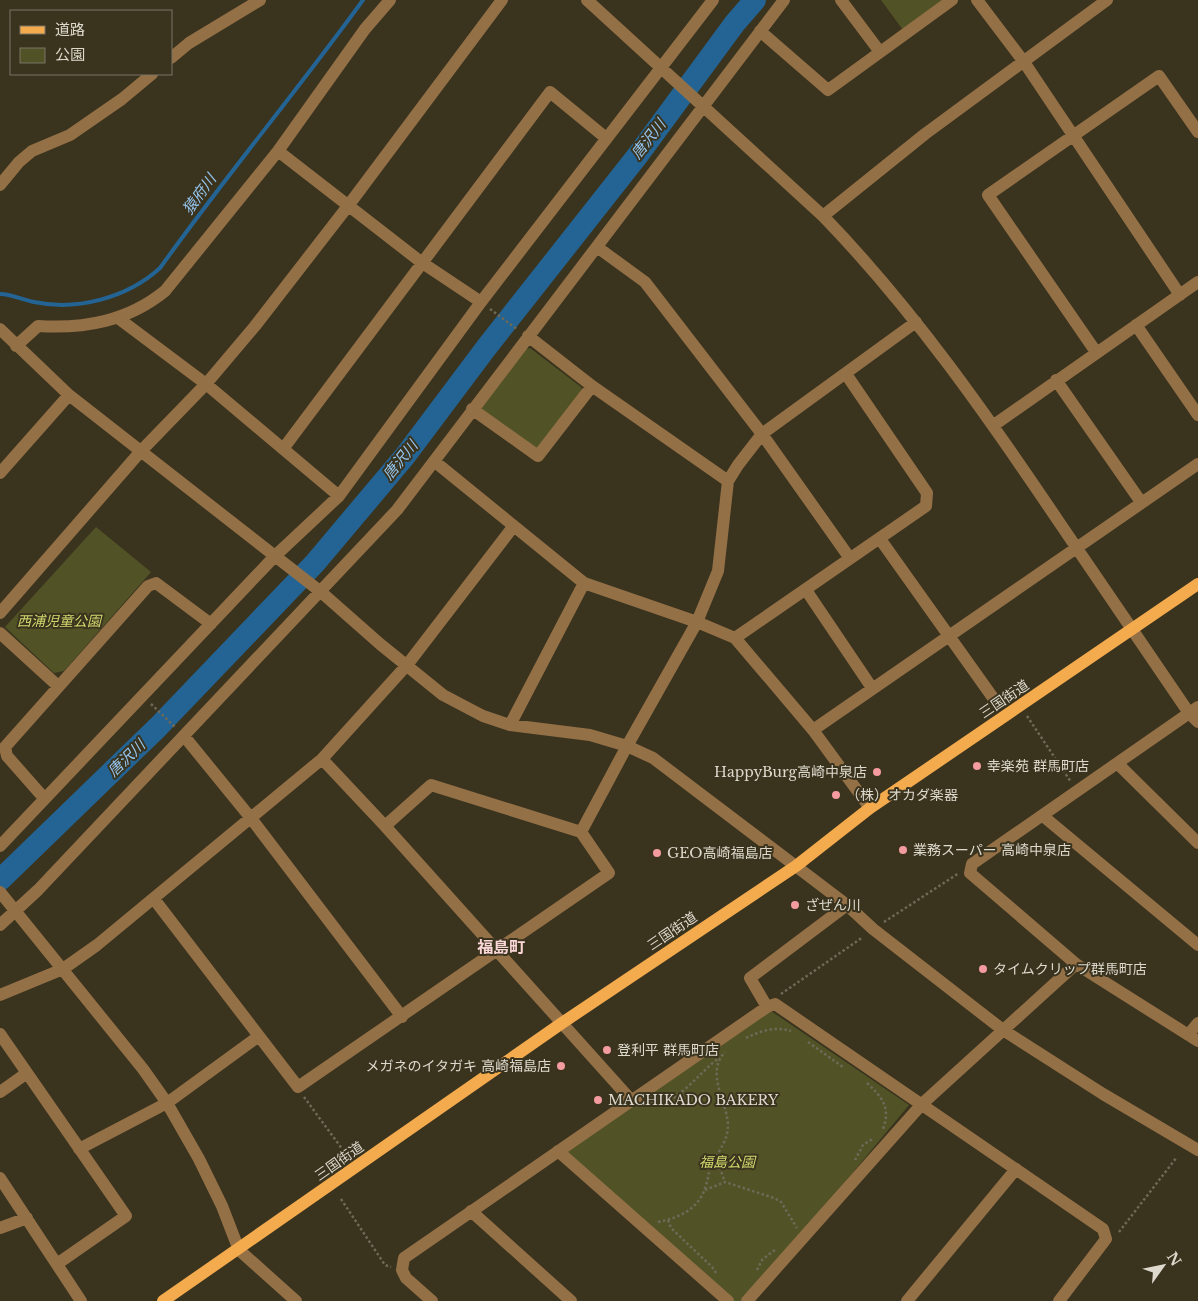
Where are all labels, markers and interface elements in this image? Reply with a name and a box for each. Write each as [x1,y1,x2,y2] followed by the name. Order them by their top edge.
[10,10,172,75] legend
[55,20,85,39] text: 道路
[55,45,85,64] text: 公園
[627,114,671,163] water label: 唐沢川
[178,169,221,218] water label: 猿府川
[378,435,423,483] water label: 唐沢川
[17,612,103,630] park label: 西浦児童公園
[976,676,1032,722] street label: 三国街道
[103,734,150,780] water label: 唐沢川
[987,757,1089,775] place label: 幸楽苑 群馬町店
[971,760,983,772] marker: 幸楽苑 群馬町店
[714,763,867,781] place label: HappyBurg高崎中泉店
[871,766,883,778] marker: HappyBurg高崎中泉店
[846,786,958,804] place label: （株）オカダ楽器
[830,789,842,801] marker: （株）オカダ楽器
[913,841,1071,859] place label: 業務スーパー 高崎中泉店
[667,844,773,862] place label: GEO高崎福島店
[897,844,909,856] marker: 業務スーパー 高崎中泉店
[651,847,663,859] marker: GEO高崎福島店
[805,896,861,914] place label: ざぜん川
[789,899,801,911] marker: ざぜん川
[644,908,700,954] street label: 三国街道
[477,937,525,957] district label: 福島町
[993,960,1147,978] place label: タイムクリップ群馬町店
[977,963,989,975] marker: タイムクリップ群馬町店
[617,1041,719,1059] place label: 登利平 群馬町店
[601,1044,613,1056] marker: 登利平 群馬町店
[366,1057,551,1075] place label: メガネのイタガキ 高崎福島店
[555,1060,567,1072] marker: メガネのイタガキ 高崎福島店
[608,1091,779,1109] place label: MACHIKADO BAKERY
[592,1094,604,1106] marker: MACHIKADO BAKERY
[311,1138,367,1184] street label: 三国街道
[699,1153,757,1171] park label: 福島公園
[1138,1241,1188,1291] north arrow
[1163,1248,1185,1269] text: N

